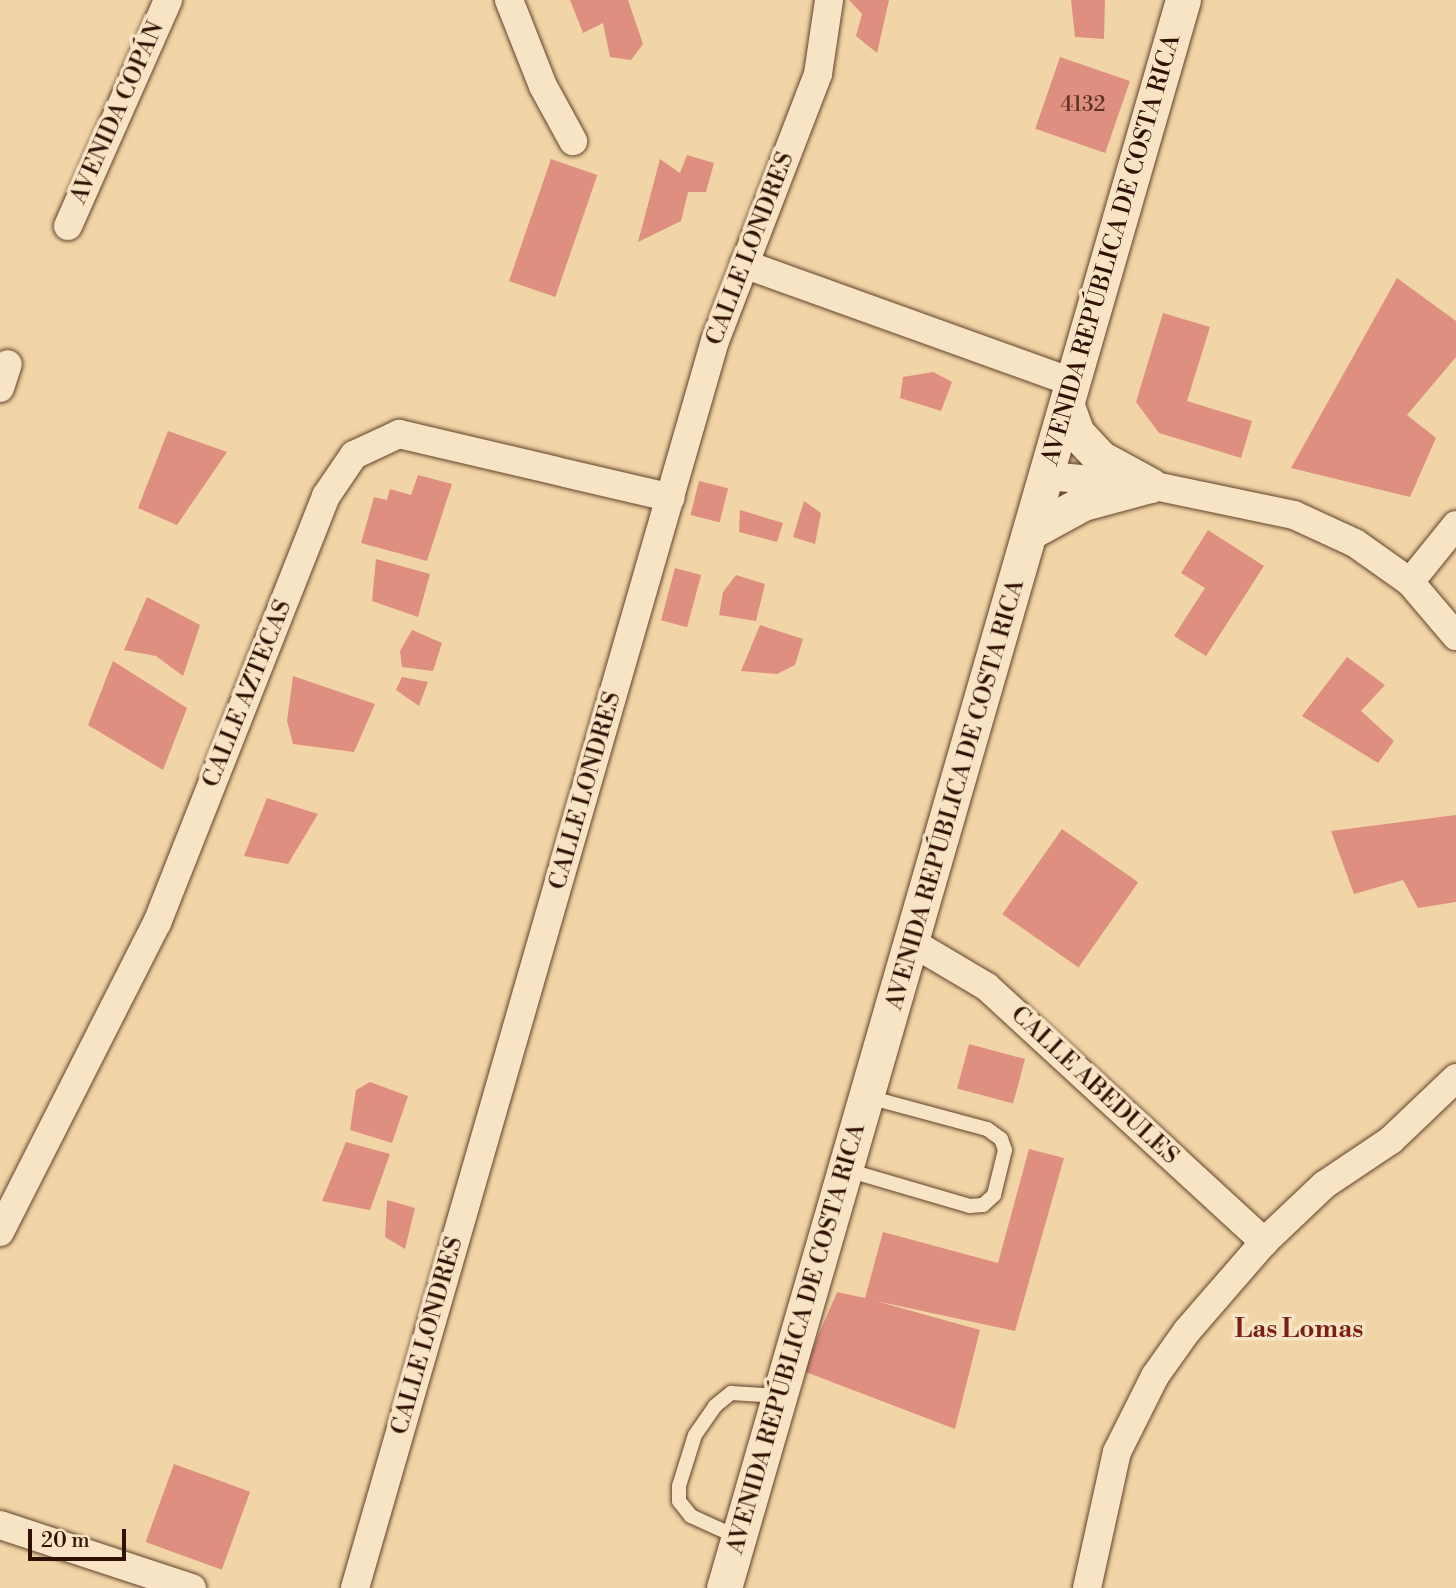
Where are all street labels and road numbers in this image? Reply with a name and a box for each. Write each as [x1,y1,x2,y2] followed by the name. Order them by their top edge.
[65,17,171,209] street label: AVENIDA COPÁN
[1037,31,1187,469] street label: AVENIDA REPÚBLICA DE COSTA RICA
[701,148,801,350] street label: CALLE LONDRES
[881,576,1031,1014] street label: AVENIDA REPÚBLICA DE COSTA RICA
[197,596,299,792] street label: CALLE AZTECAS
[544,689,628,893] street label: CALLE LONDRES
[1004,1001,1184,1171] street label: CALLE ABEDULES
[722,1120,872,1558] street label: AVENIDA REPÚBLICA DE COSTA RICA
[386,1234,470,1438] street label: CALLE LONDRES

